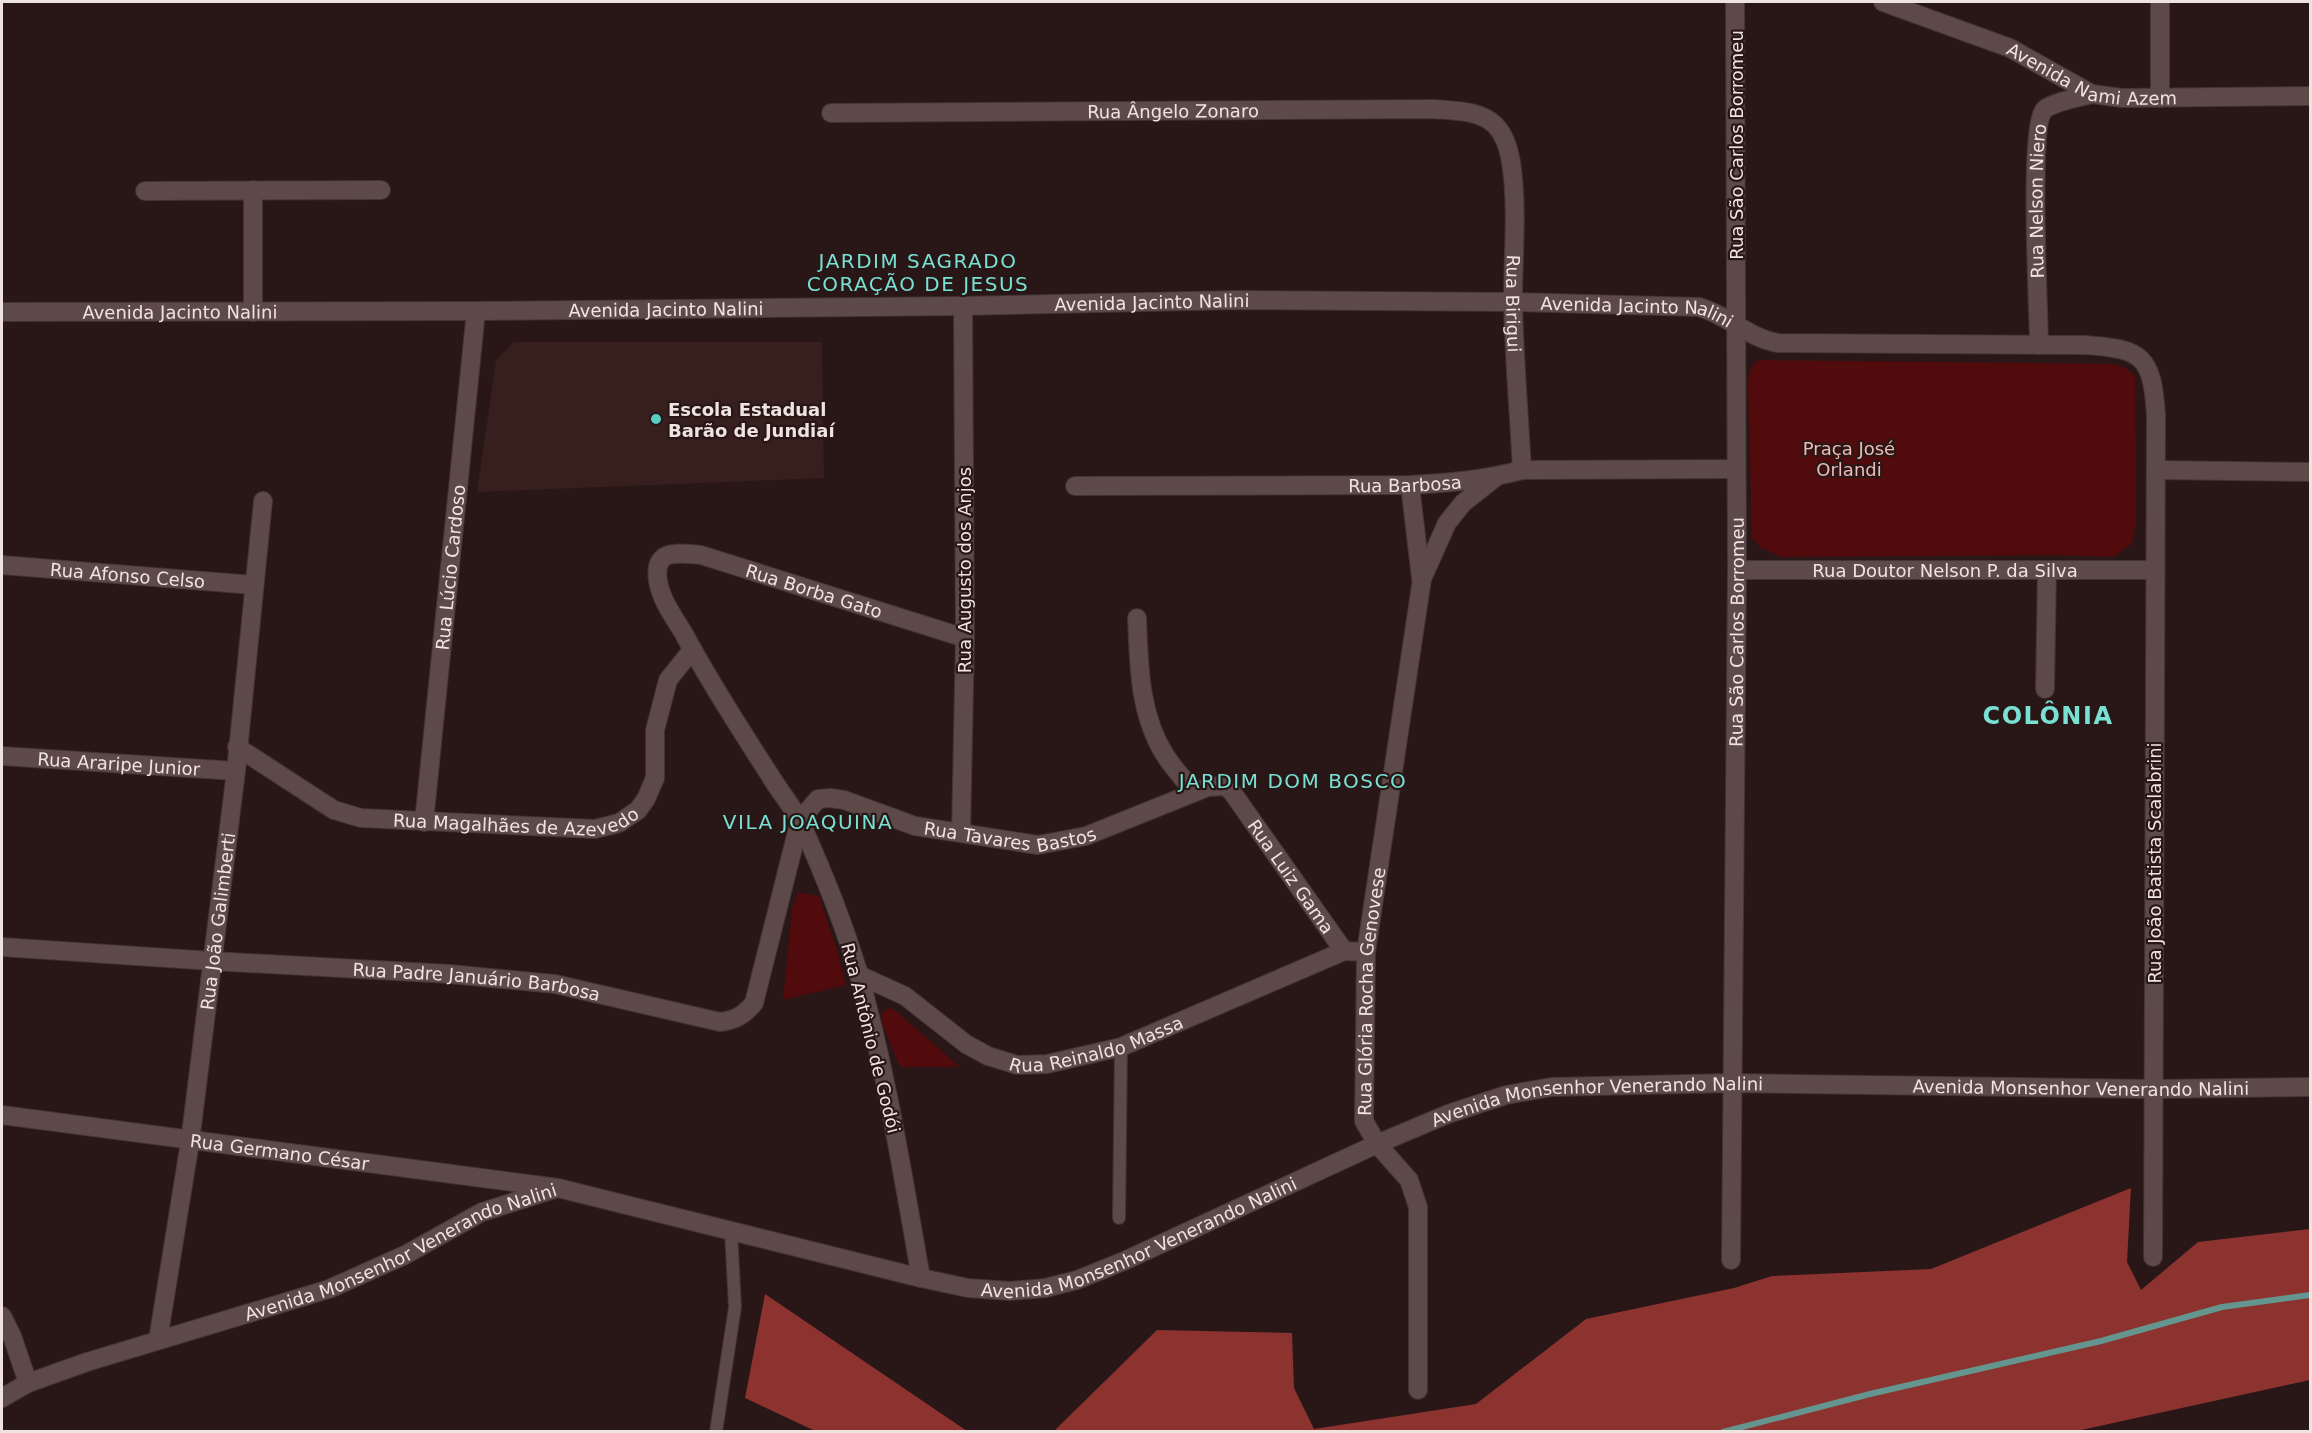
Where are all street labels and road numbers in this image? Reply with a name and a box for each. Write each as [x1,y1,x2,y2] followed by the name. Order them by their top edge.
[1726,30,1747,260] street label: Rua São Carlos Borromeu
[2004,38,2177,109] street label: Avenida Nami Azem
[1087,100,1259,122] street label: Rua Ângelo Zonaro
[2025,122,2050,279] street label: Rua Nelson Niero
[1502,254,1525,353] street label: Rua Birigui
[1054,289,1250,315] street label: Avenida Jacinto Nalini
[1540,292,1737,331] street label: Avenida Jacinto Nalini
[568,298,764,321] street label: Avenida Jacinto Nalini
[82,301,278,322] street label: Avenida Jacinto Nalini
[954,467,975,673] street label: Rua Augusto dos Anjos
[1348,471,1463,496] street label: Rua Barbosa
[431,484,469,651] street label: Rua Lúcio Cardoso
[1725,517,1748,747] street label: Rua São Carlos Borromeu
[49,558,206,592] street label: Rua Afonso Celso
[743,559,885,622] street label: Rua Borba Gato
[1812,560,2078,581] street label: Rua Doutor Nelson P. da Silva
[2144,742,2165,984] street label: Rua João Batista Scalabrini
[37,748,201,779] street label: Rua Araripe Junior
[393,802,642,840] street label: Rua Magalhães de Azevedo
[1244,815,1339,937] street label: Rua Luiz Gama
[922,817,1099,856] street label: Rua Tavares Bastos
[196,831,239,1011] street label: Rua João Galimberti
[1354,866,1389,1116] street label: Rua Glória Rocha Genovese
[837,941,905,1135] street label: Rua Antônio de Godói
[352,958,603,1005] street label: Rua Padre Januário Barbosa
[1007,1011,1186,1076] street label: Rua Reinaldo Massa
[1428,1072,1763,1131] street label: Avenida Monsenhor Venerando Nalini
[1912,1075,2249,1100] street label: Avenida Monsenhor Venerando Nalini
[189,1129,371,1174] street label: Rua Germano César
[980,1172,1300,1302] street label: Avenida Monsenhor Venerando Nalini
[242,1179,559,1324] street label: Avenida Monsenhor Venerando Nalini

